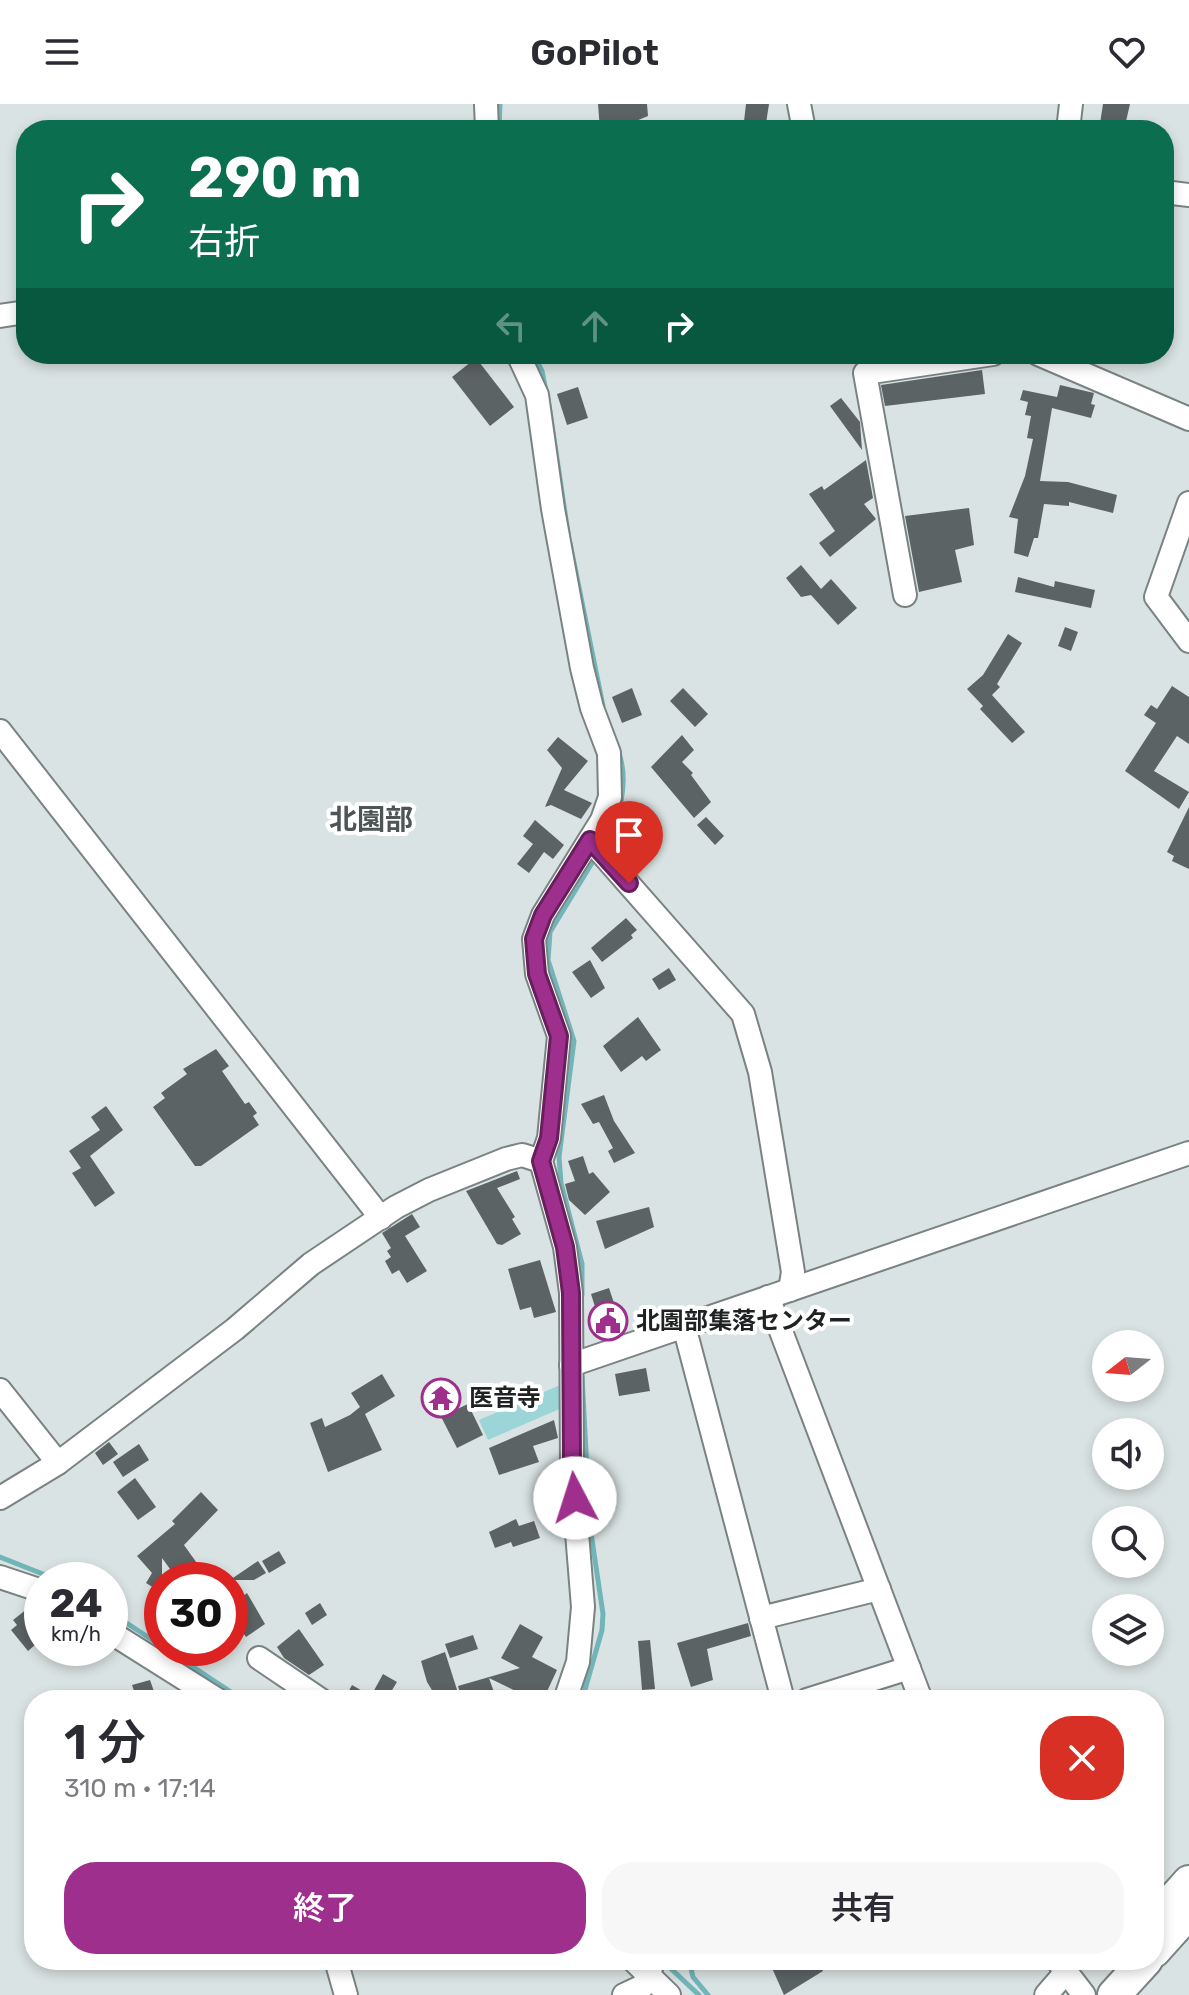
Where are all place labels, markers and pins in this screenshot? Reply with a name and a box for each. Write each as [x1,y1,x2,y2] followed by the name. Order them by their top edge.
[595,801,663,883] pin
[587,1300,629,1342] public building icon: 北園部集落センター
[636,1307,852,1335] place label: 北園部集落センター
[420,1377,462,1419] temple icon: 医音寺
[469,1384,541,1412] place label: 医音寺

